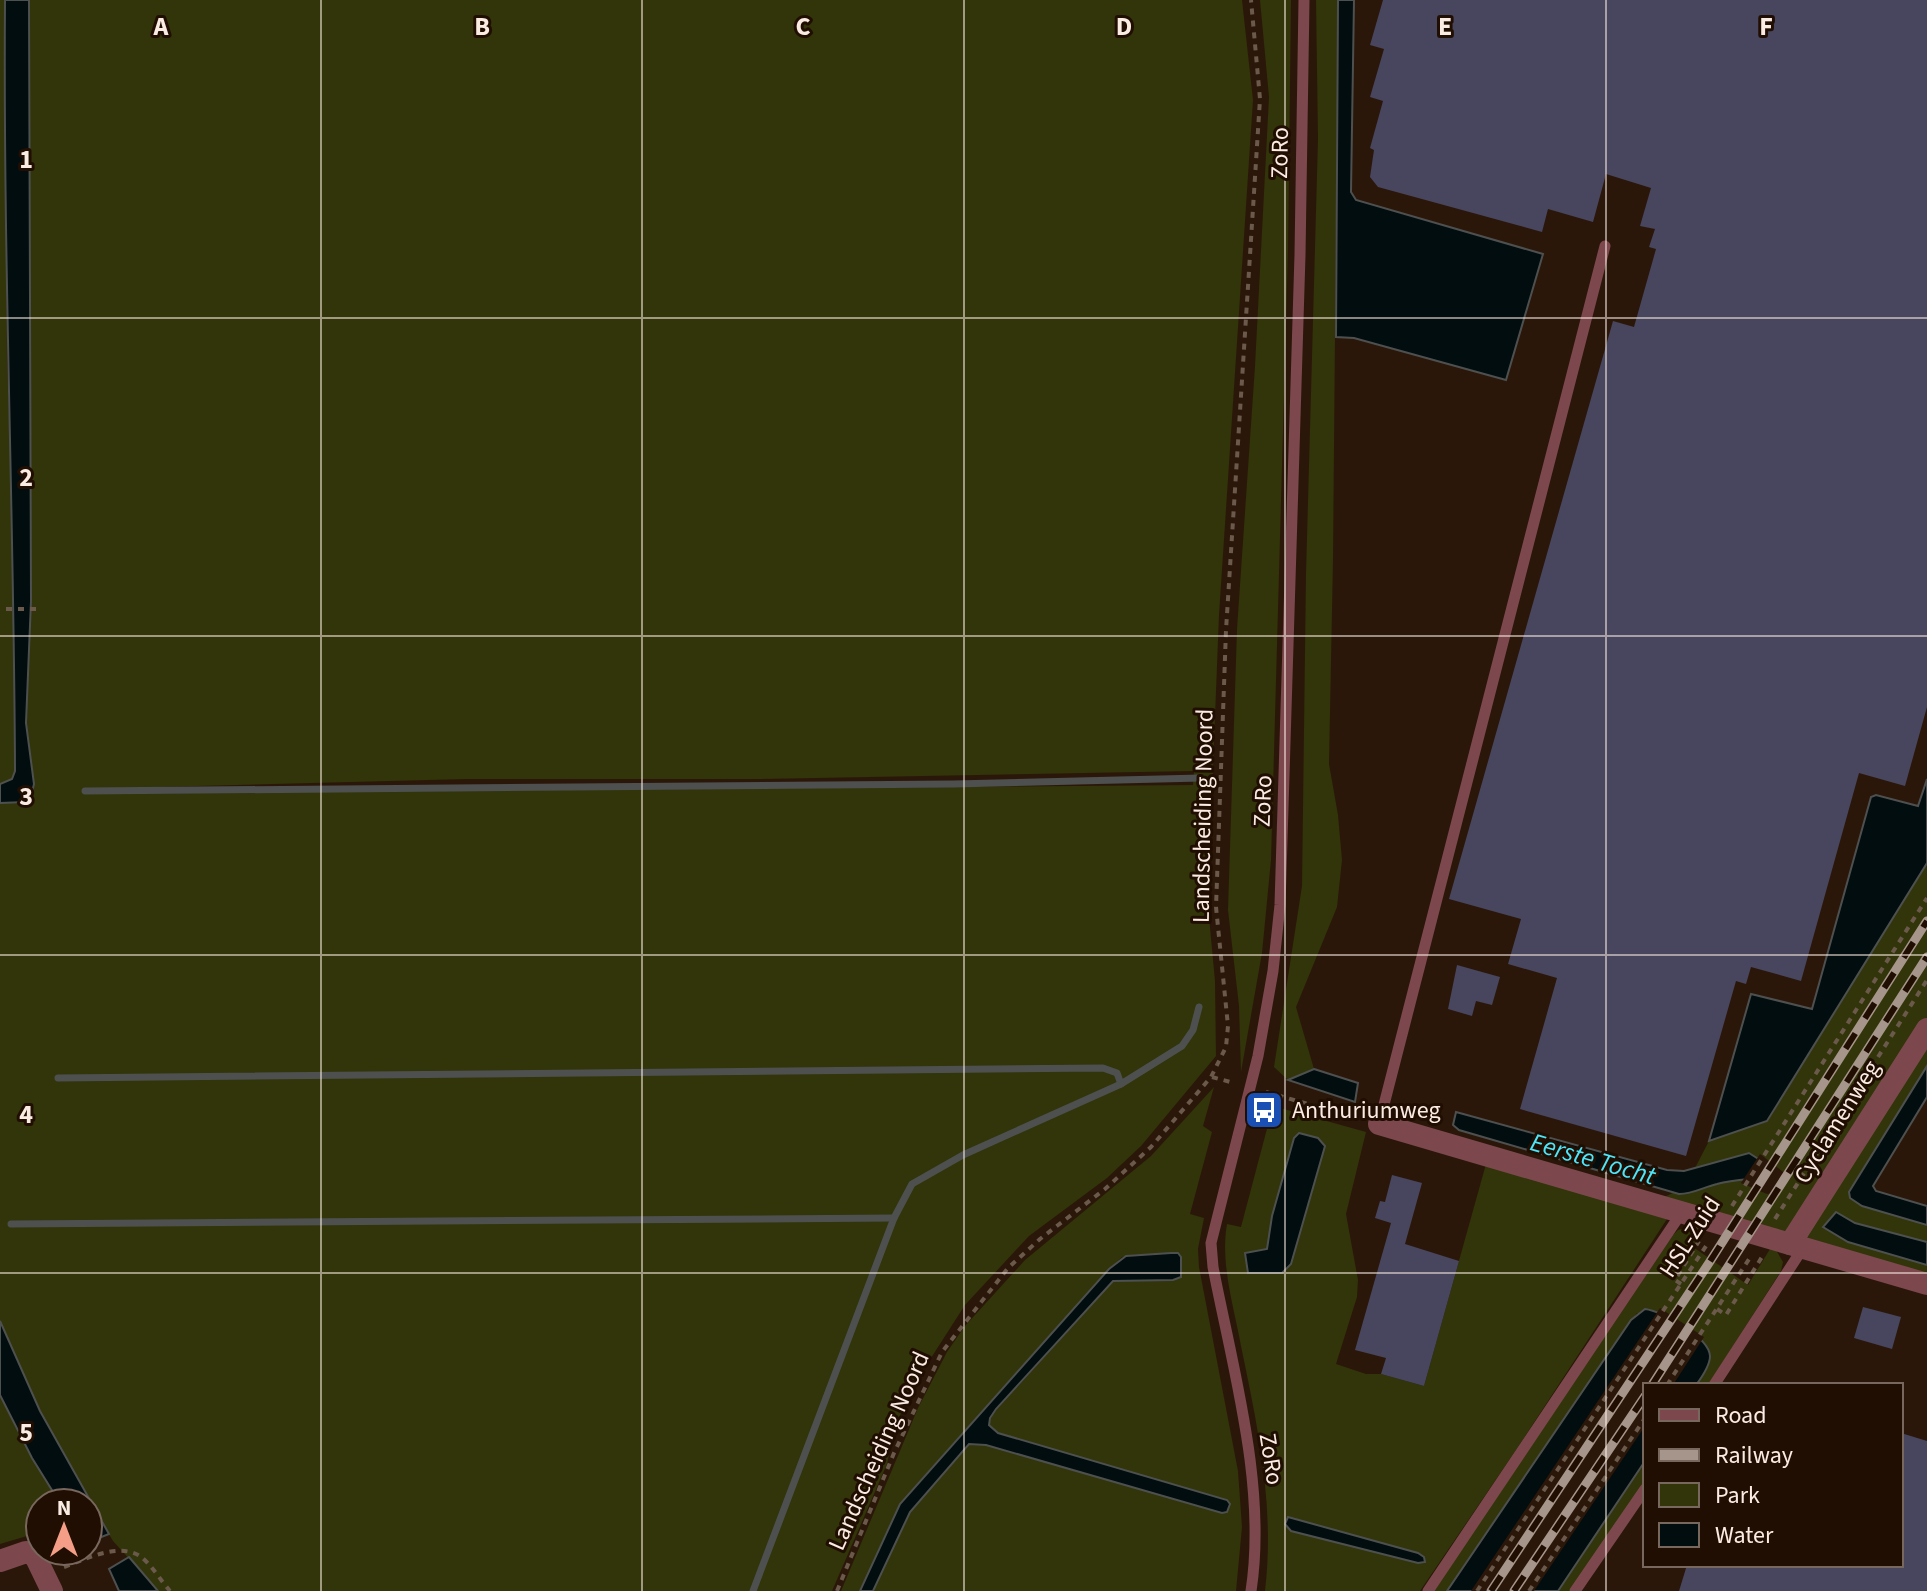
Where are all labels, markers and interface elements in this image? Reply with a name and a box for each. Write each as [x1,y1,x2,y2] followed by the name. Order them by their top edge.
[153,8,170,45] text: A
[474,8,490,45] text: B
[795,8,811,45] text: C
[1116,8,1132,45] text: D
[1438,8,1452,45] text: E
[1759,8,1773,45] text: F
[1262,127,1298,179] street label: ZoRo
[19,141,33,178] text: 1
[19,459,33,496] text: 2
[1184,709,1222,923] street label: Landscheiding Noord
[1245,774,1281,828] street label: ZoRo
[19,778,33,815] text: 3
[1785,1054,1889,1190] street label: Cyclamenweg
[1243,1089,1285,1131] bus stop icon: Anthuriumweg
[1292,1093,1441,1128] place label: Anthuriumweg
[19,1096,33,1133] text: 4
[1526,1123,1660,1195] water label: Eerste Tocht
[1651,1190,1729,1284] street label: HSL-Zuid
[819,1346,939,1556] street label: Landscheiding Noord
[1643,1383,1903,1567] legend
[1715,1398,1767,1433] text: Road
[19,1414,33,1451] text: 5
[1250,1431,1292,1487] street label: ZoRo
[1715,1438,1793,1473] text: Railway
[1715,1478,1760,1513] text: Park
[24,1487,104,1567] north arrow
[57,1492,71,1524] text: N
[1715,1518,1774,1553] text: Water

